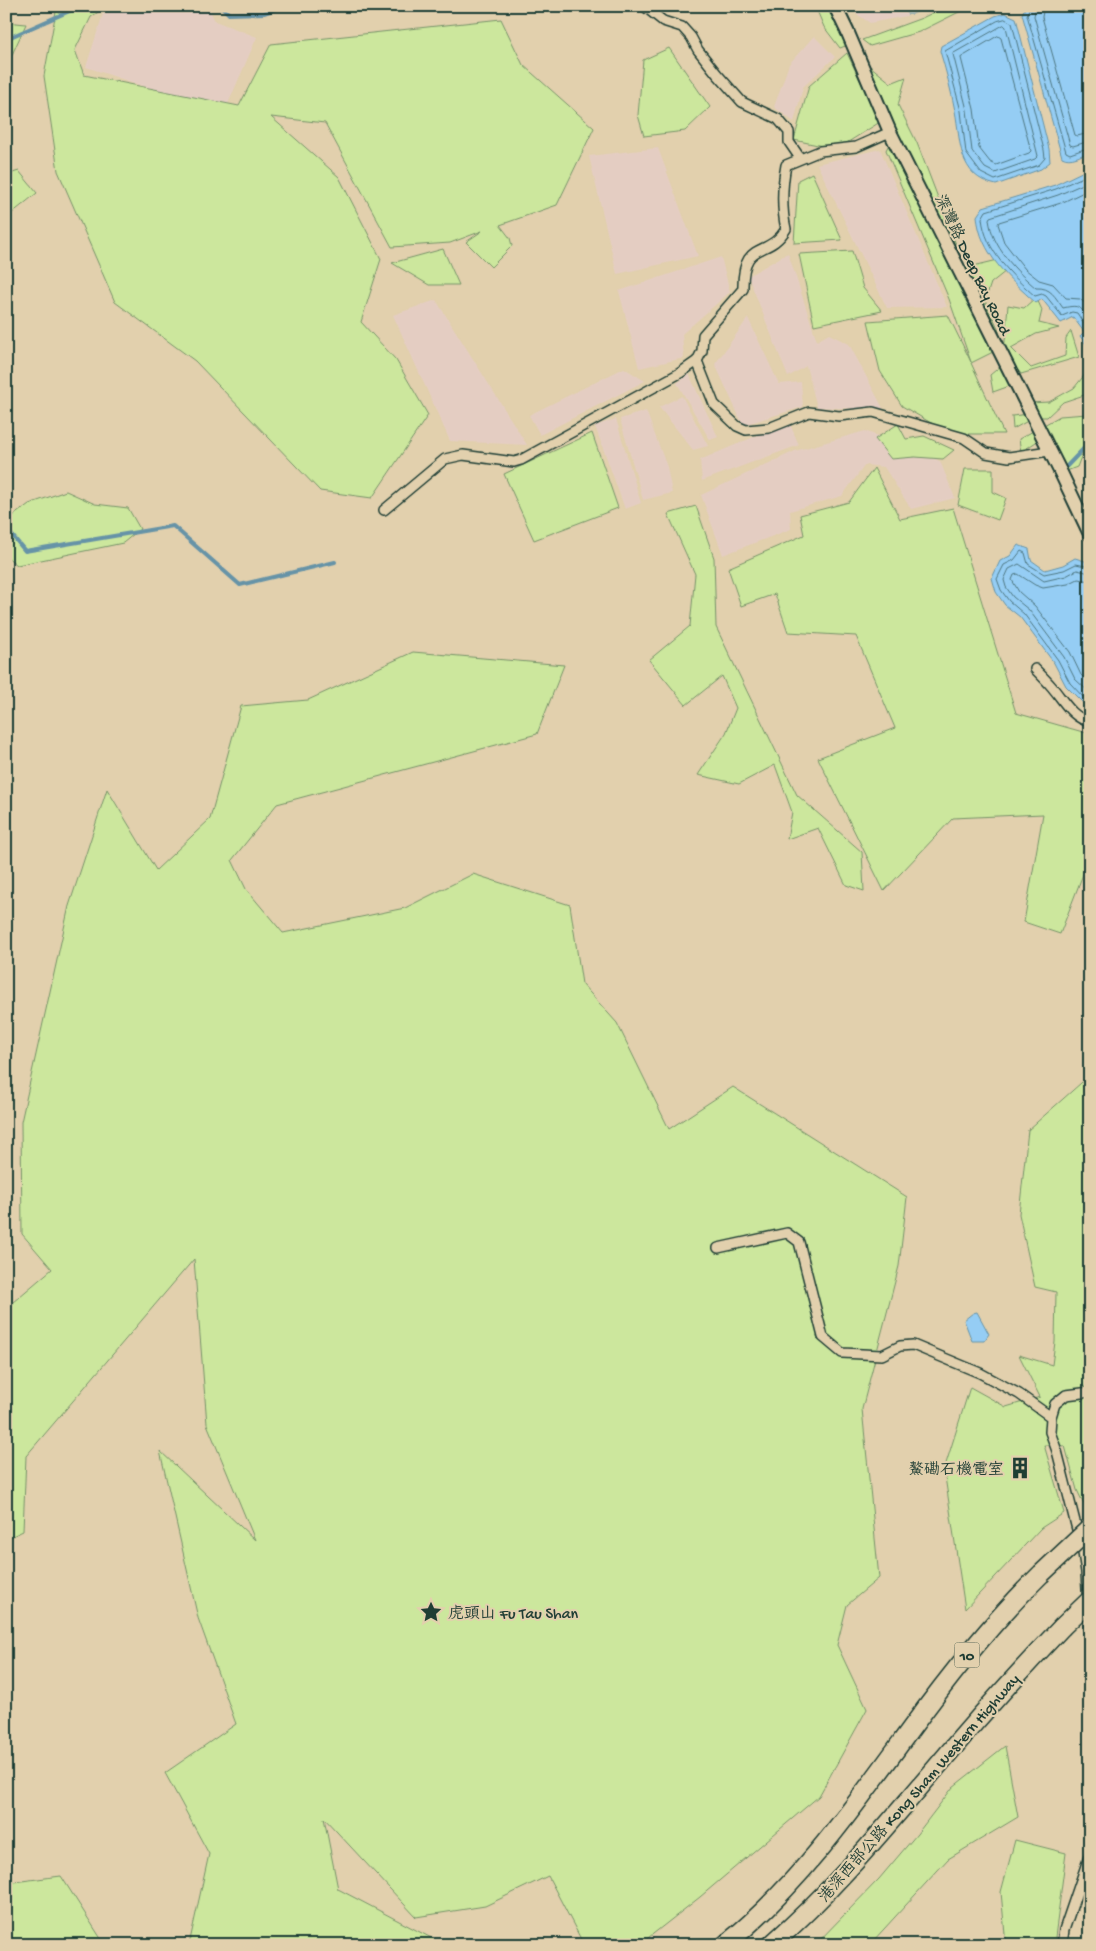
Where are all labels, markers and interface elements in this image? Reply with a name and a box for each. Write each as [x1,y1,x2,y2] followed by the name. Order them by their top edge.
[929,191,1016,340] street label: 深灣路 Deep Bay Road
[1007,1455,1033,1481] building icon: 鰲磡石機電室
[908,1460,1004,1481] place label: 鰲磡石機電室
[418,1599,444,1625] place icon: 虎頭山 Fu Tau Shan
[448,1604,579,1625] place label: 虎頭山 Fu Tau Shan
[954,1642,980,1668] road number: 10
[815,1670,1025,1907] street label: 港深西部公路 Kong Sham Western Highway

